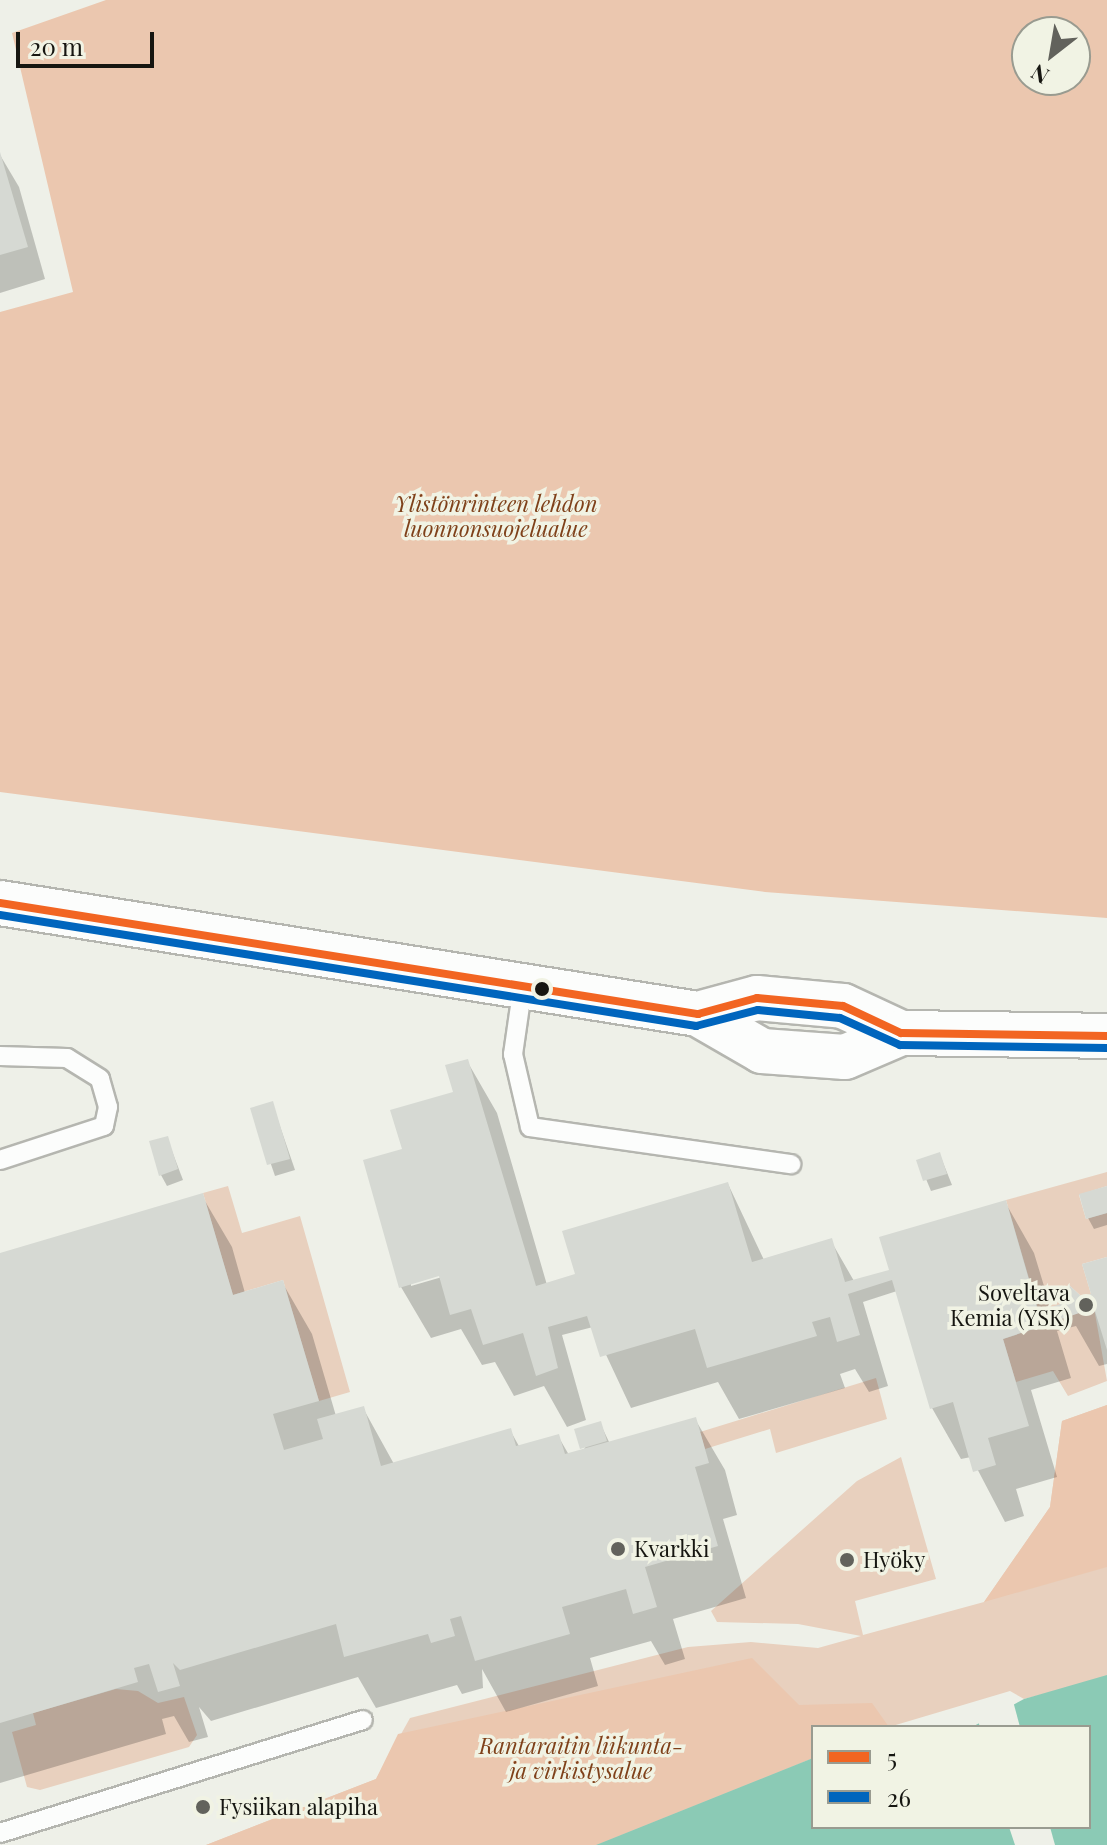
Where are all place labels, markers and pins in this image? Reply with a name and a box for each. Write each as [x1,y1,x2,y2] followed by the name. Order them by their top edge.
[534,981,550,997] unlabelled marker
[950,1279,1070,1330] place label: Soveltava Kemia (YSK)
[1077,1296,1095,1314] marker: Soveltava Kemia (YSK)
[634,1536,709,1562] place label: Kvarkki
[609,1540,627,1558] marker: Kvarkki
[863,1547,925,1573] place label: Hyöky
[838,1551,856,1569] marker: Hyöky
[219,1794,378,1820] place label: Fysiikan alapiha
[194,1798,212,1816] marker: Fysiikan alapiha

